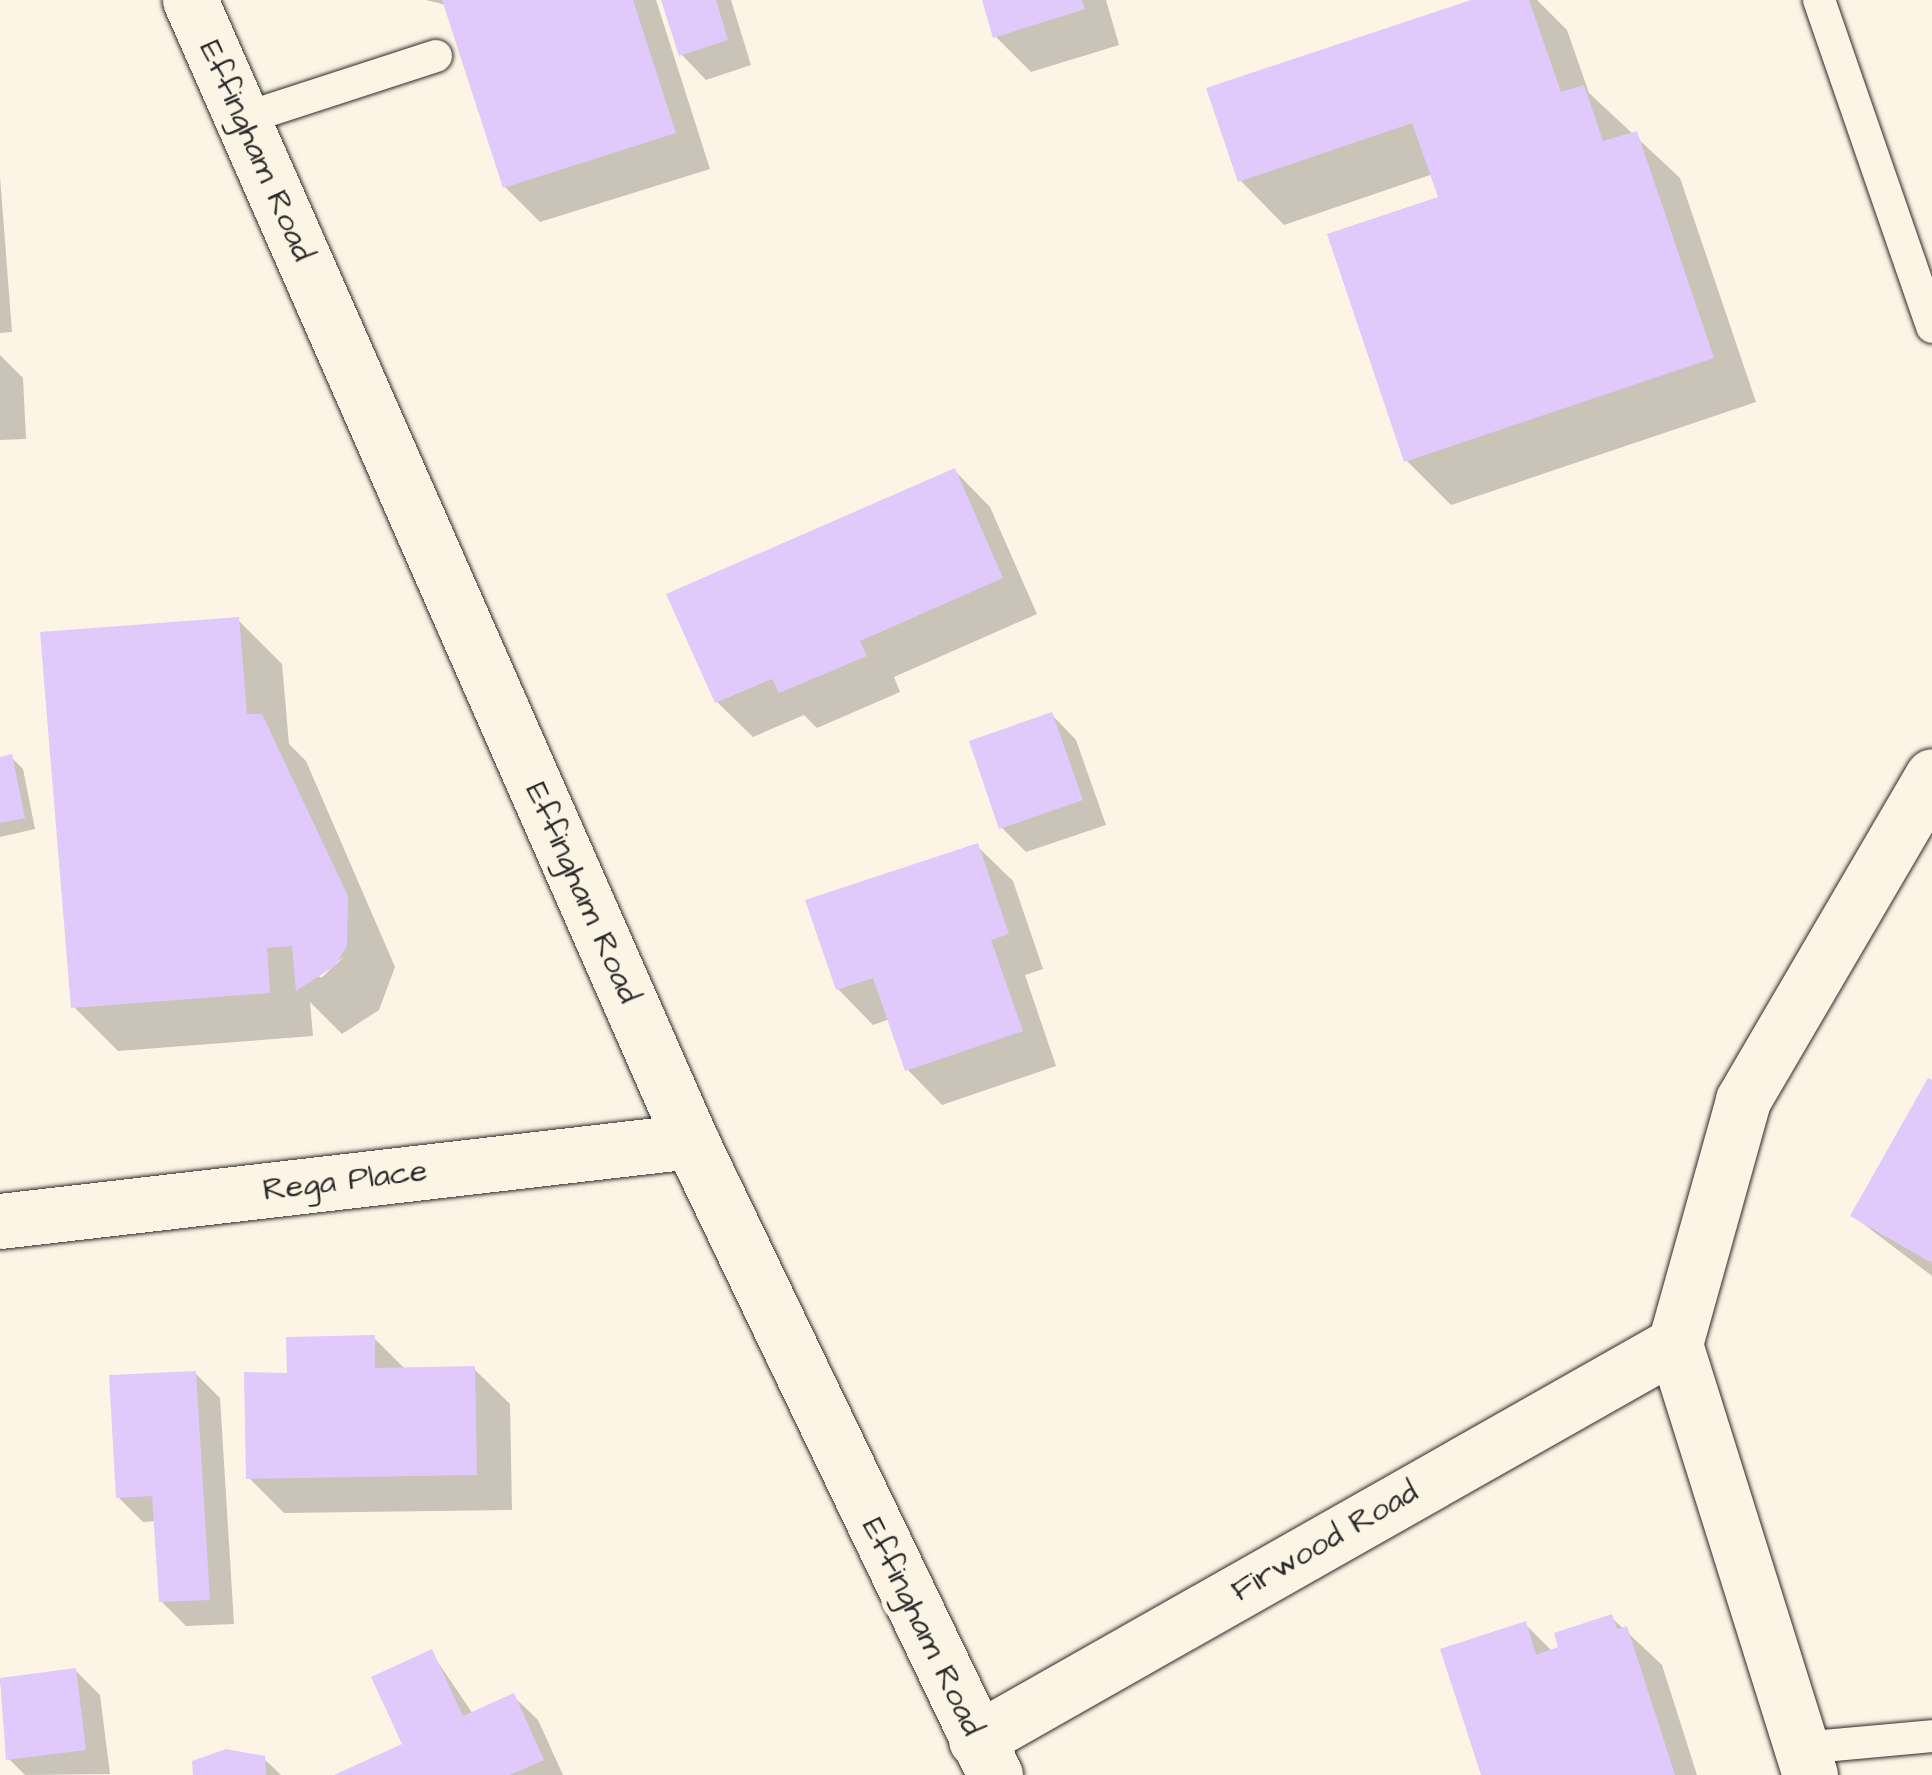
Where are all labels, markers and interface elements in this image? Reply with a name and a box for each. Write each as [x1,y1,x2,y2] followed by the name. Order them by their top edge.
[190,35,322,267] street label: Effingham Road
[516,777,648,1009] street label: Effingham Road
[261,1152,429,1210] street label: Rega Place
[1225,1473,1425,1611] street label: Firwood Road
[853,1512,991,1742] street label: Effingham Road

